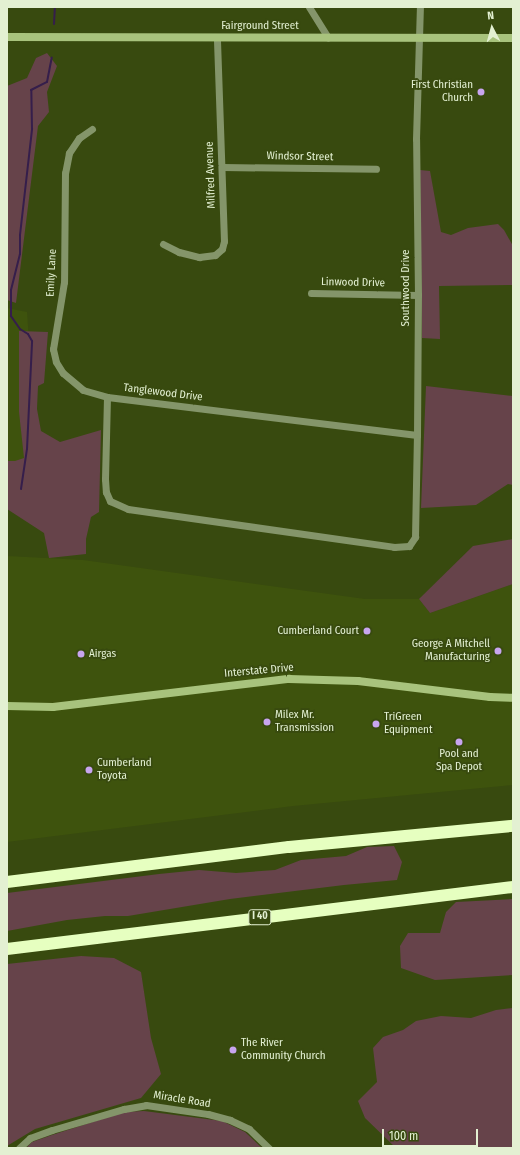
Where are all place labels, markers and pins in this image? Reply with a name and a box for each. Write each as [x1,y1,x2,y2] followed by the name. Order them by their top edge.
[411,79,473,105] place label: First Christian Church
[476,87,486,97] marker: First Christian Church
[277,624,359,638] place label: Cumberland Court
[362,626,372,636] marker: Cumberland Court
[412,638,490,664] place label: George A Mitchell Manufacturing
[493,646,503,656] marker: George A Mitchell Manufacturing
[89,647,116,661] place label: Airgas
[76,649,86,659] marker: Airgas
[275,709,334,735] place label: Milex Mr. Transmission
[384,711,432,737] place label: TriGreen Equipment
[262,717,272,727] marker: Milex Mr. Transmission
[371,719,381,729] marker: TriGreen Equipment
[454,737,464,747] marker: Pool and Spa Depot
[436,748,482,774] place label: Pool and Spa Depot
[97,757,152,783] place label: Cumberland Toyota
[84,765,94,775] marker: Cumberland Toyota
[241,1037,326,1063] place label: The River Community Church
[228,1045,238,1055] marker: The River Community Church

